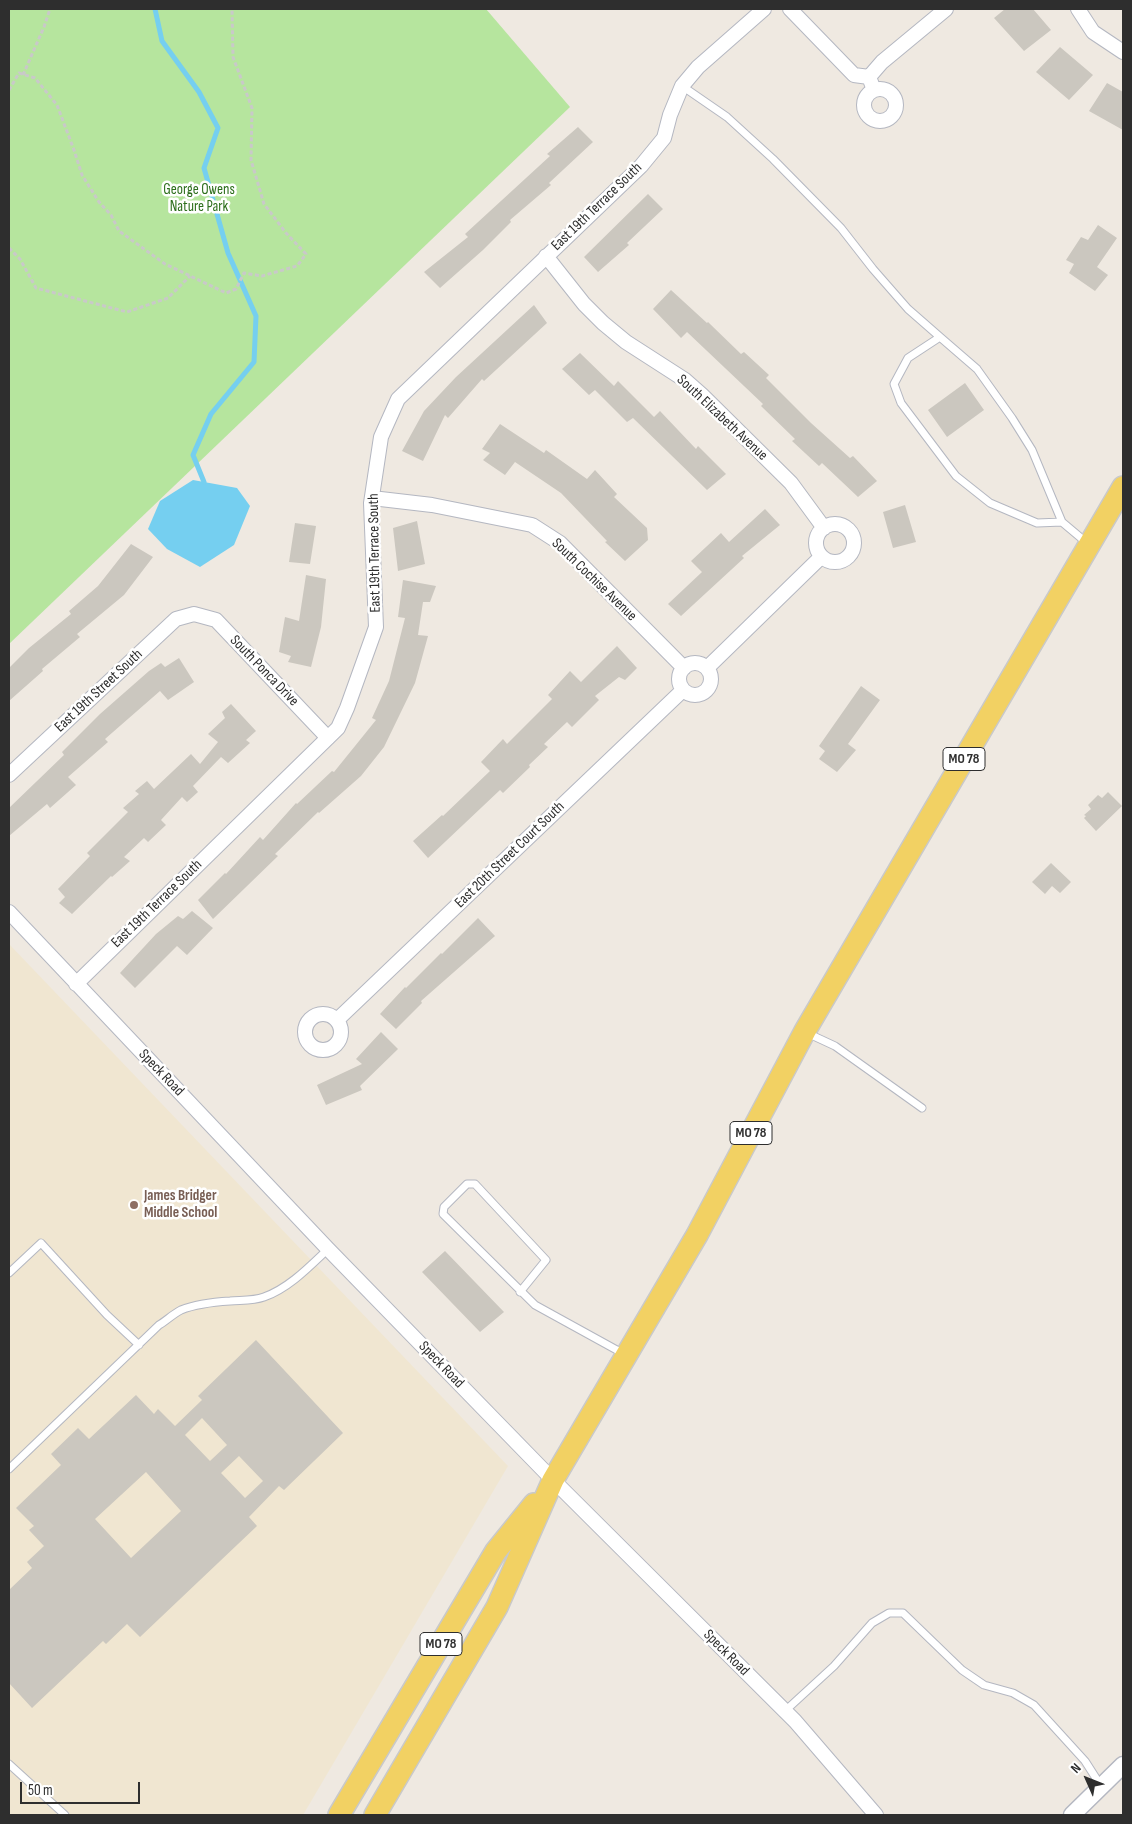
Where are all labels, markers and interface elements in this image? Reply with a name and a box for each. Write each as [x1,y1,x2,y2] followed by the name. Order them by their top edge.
[548,159,646,255] street label: East 19th Terrace South
[163,181,235,216] park label: George Owens Nature Park
[673,371,771,465] street label: South Elizabeth Avenue
[365,493,385,613] street label: East 19th Terrace South
[548,535,640,625] street label: South Cochise Avenue
[226,632,302,710] street label: South Ponca Drive
[51,646,147,736] street label: East 19th Street South
[943,748,985,771] road number: MO 78
[451,798,569,912] street label: East 20th Street Court South
[108,856,206,952] street label: East 19th Terrace South
[134,1046,188,1100] street label: Speck Road
[730,1122,772,1144] road number: MO 78
[144,1187,217,1222] place label: James Bridger Middle School
[128,1199,140,1211] marker: James Bridger Middle School
[414,1338,468,1392] street label: Speck Road
[699,1626,753,1680] street label: Speck Road
[420,1632,462,1656] road number: MO 78
[1062,1754,1112,1804] north arrow
[1067,1760,1085,1777] text: N
[22,1772,142,1804] scale bar
[28,1781,53,1800] text: 50 m

